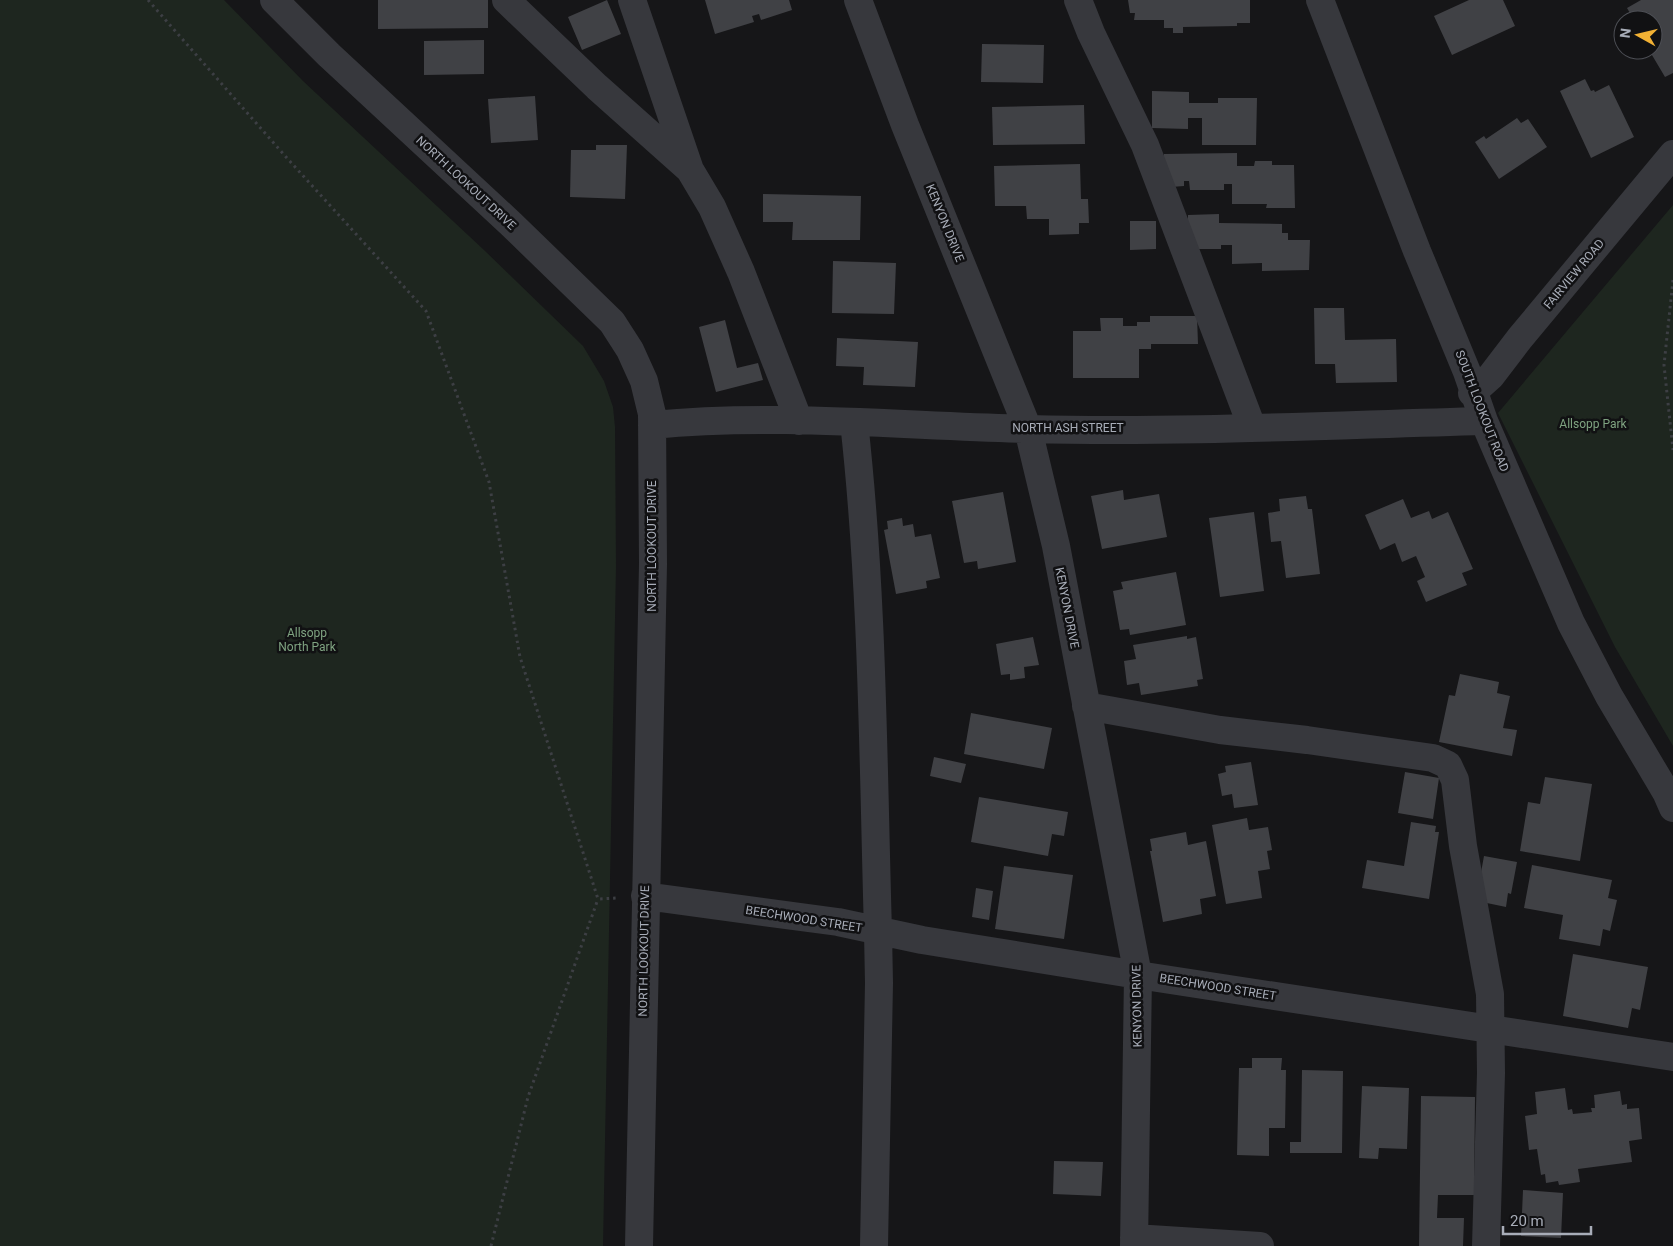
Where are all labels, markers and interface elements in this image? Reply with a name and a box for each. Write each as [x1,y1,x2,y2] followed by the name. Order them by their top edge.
[1613,10,1663,60] north arrow
[1617,27,1634,39] text: N
[413,133,519,233] street label: NORTH LOOKOUT DRIVE
[923,182,967,264] street label: KENYON DRIVE
[1541,236,1607,312] street label: FAIRVIEW ROAD
[1452,348,1512,474] street label: SOUTH LOOKOUT ROAD
[1559,417,1628,431] park label: Allsopp Park
[1012,421,1124,435] street label: NORTH ASH STREET
[645,480,659,612] street label: NORTH LOOKOUT DRIVE
[1052,566,1082,650] street label: KENYON DRIVE
[278,626,337,654] park label: Allsopp North Park
[636,885,652,1017] street label: NORTH LOOKOUT DRIVE
[745,903,863,935] street label: BEECHWOOD STREET
[1129,964,1145,1047] street label: KENYON DRIVE
[1159,971,1277,1003] street label: BEECHWOOD STREET
[1503,1204,1590,1236] scale bar
[1510,1212,1544,1230] text: 20 m

